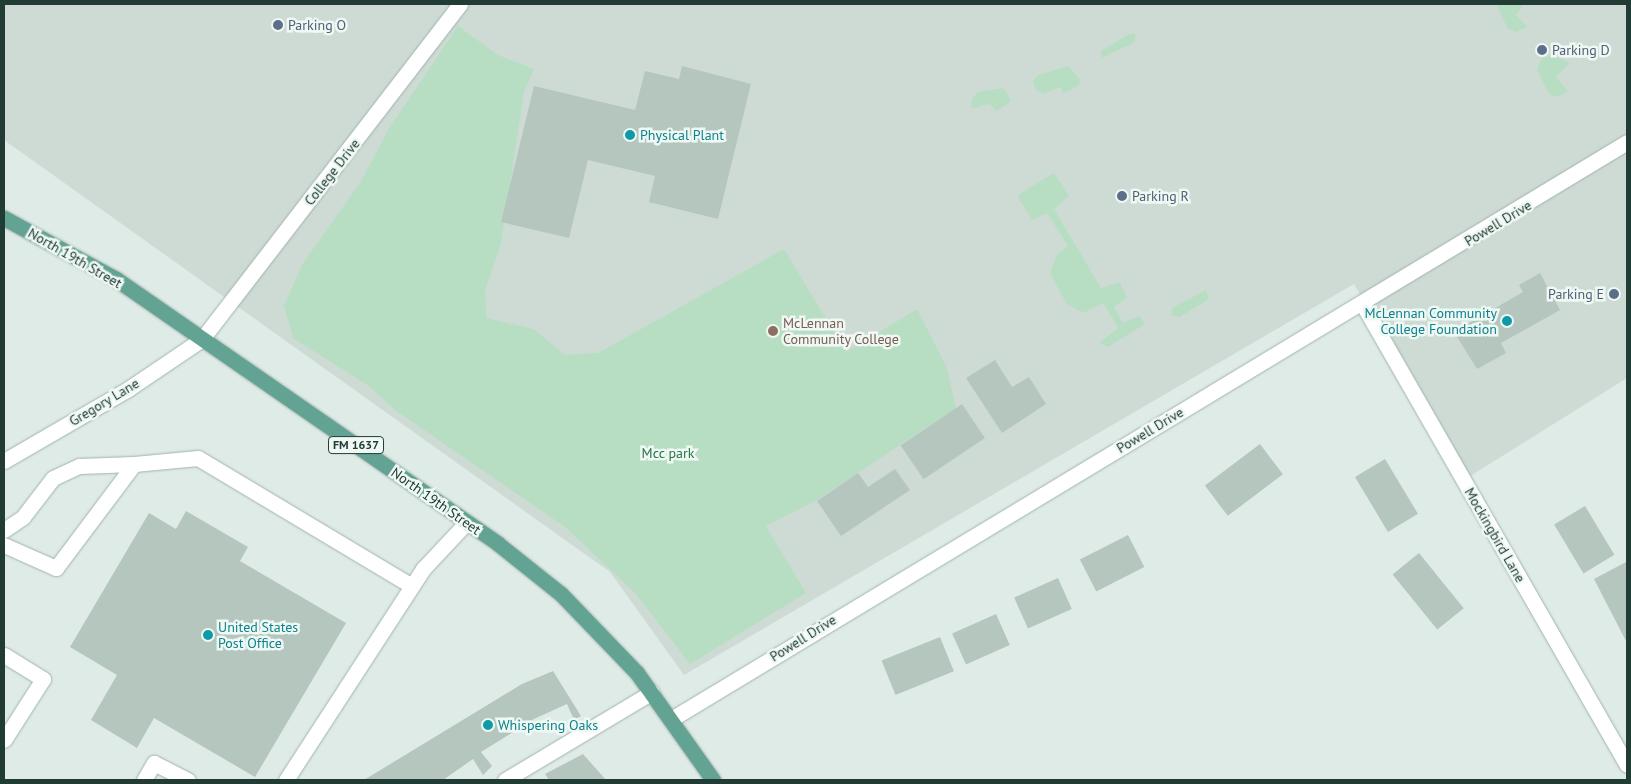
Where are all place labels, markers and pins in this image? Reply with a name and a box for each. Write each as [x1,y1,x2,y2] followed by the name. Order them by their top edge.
[288,17,346,33] place label: Parking O
[272,19,284,31] marker: Parking O
[1552,42,1610,58] place label: Parking D
[1536,44,1548,56] marker: Parking D
[640,127,724,143] place label: Physical Plant
[624,129,636,141] marker: Physical Plant
[1132,188,1189,204] place label: Parking R
[1116,190,1128,202] marker: Parking R
[1548,286,1604,302] place label: Parking E
[1608,288,1620,300] marker: Parking E
[1364,305,1497,338] place label: McLennan Community College Foundation
[783,315,899,348] place label: McLennan Community College
[1501,315,1513,327] marker: McLennan Community College Foundation
[767,325,779,337] marker: McLennan Community College
[218,619,298,652] place label: United States Post Office
[202,629,214,641] marker: United States Post Office
[498,717,598,733] place label: Whispering Oaks
[482,719,494,731] marker: Whispering Oaks

